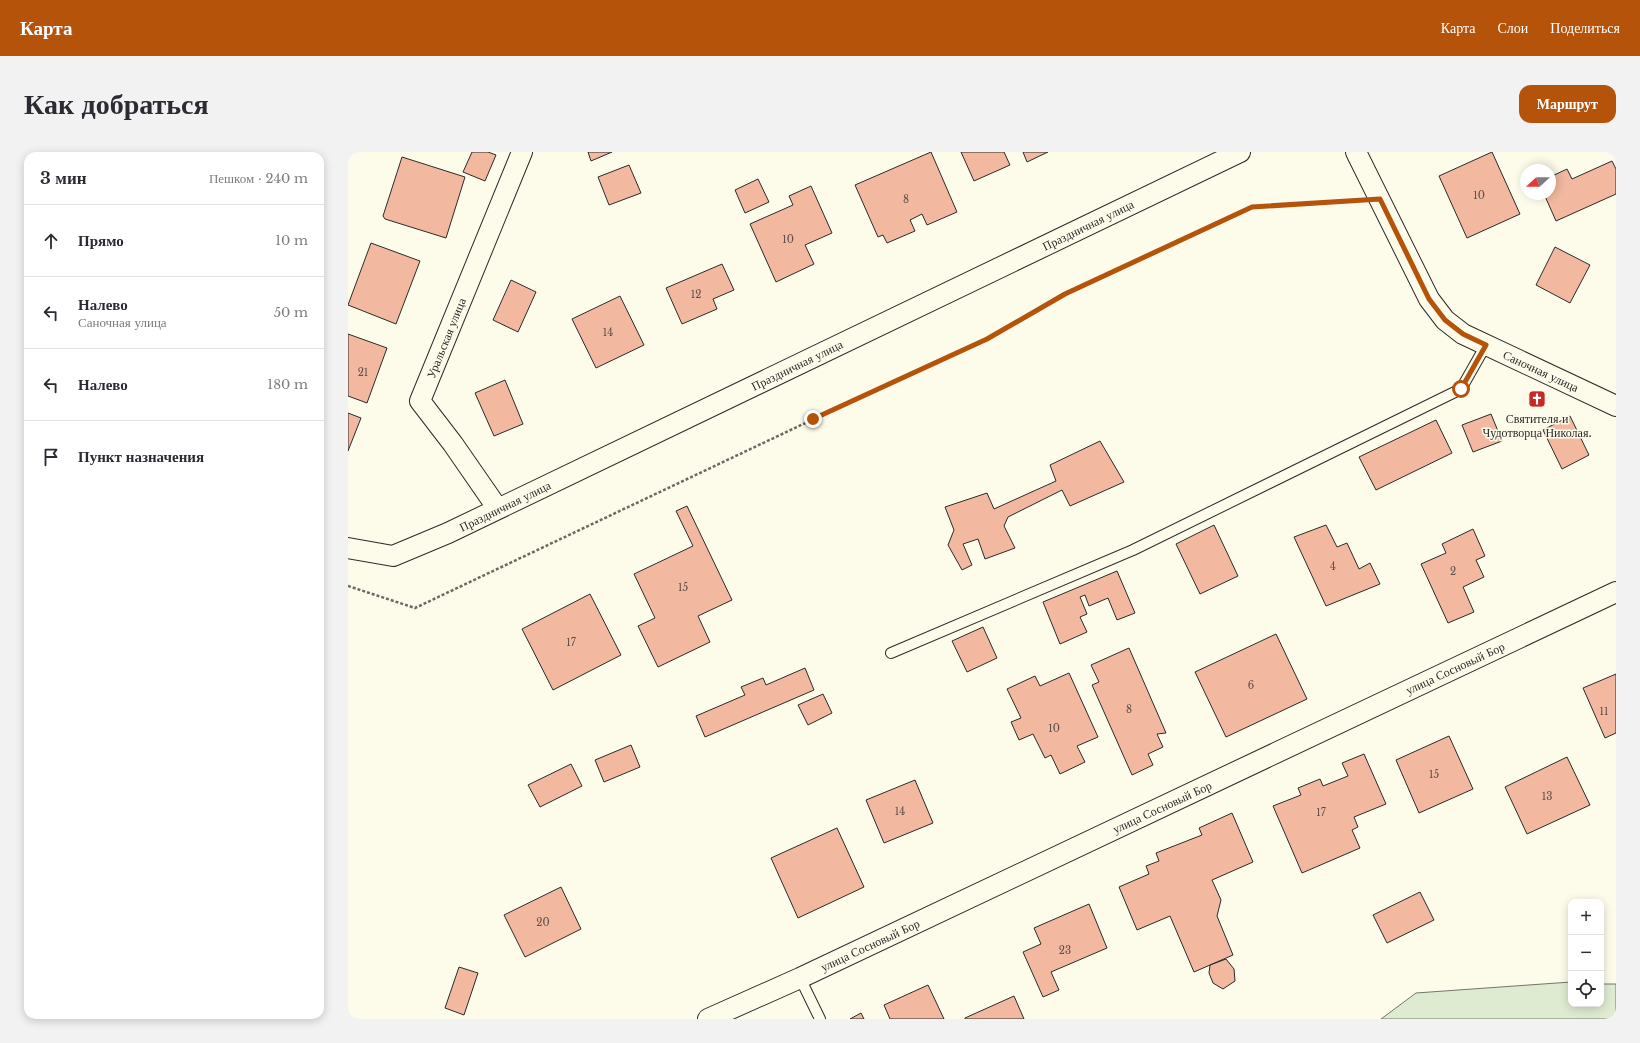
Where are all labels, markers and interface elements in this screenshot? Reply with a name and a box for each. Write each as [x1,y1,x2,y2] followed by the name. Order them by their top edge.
[20,17,72,40] text: Карта
[1441,19,1475,37] text: Карта
[1497,19,1528,37] text: Слои
[1550,19,1620,37] text: Поделиться
[1519,85,1616,123] button: Маршрут
[24,87,209,122] text: Как добраться
[1520,164,1556,200] north arrow
[40,168,87,189] text: 3 мин
[209,170,308,187] text: Пешком · 240 m
[1473,189,1485,202] house number: 10
[903,193,909,206] house number: 8
[1040,196,1137,254] street label: Праздничная улица
[40,230,62,252] icon: ahead
[78,231,124,250] text: Прямо
[275,232,308,249] text: 10 m
[782,233,794,246] house number: 10
[691,288,701,301] house number: 12
[78,295,128,314] text: Налево
[423,295,469,380] street label: Уральская улица
[40,302,62,324] icon: left
[274,304,308,321] text: 50 m
[78,314,167,331] text: Саночная улица
[603,326,613,339] house number: 14
[749,336,846,394] street label: Праздничная улица
[1501,347,1582,395] street label: Саночная улица
[358,366,368,379] house number: 21
[40,374,62,396] icon: left
[78,375,128,394] text: Налево
[267,376,308,393] text: 180 m
[1452,380,1470,398] route start
[1527,389,1547,409] church icon: Святителя и Чудотворца Николая.
[804,410,822,428] route end
[1482,411,1592,440] place label: Святителя и Чудотворца Николая.
[40,446,62,468] icon: arrive
[78,447,204,466] text: Пункт назначения
[457,477,554,535] street label: Праздничная улица
[1330,560,1336,573] house number: 4
[1450,565,1456,578] house number: 2
[678,581,688,594] house number: 15
[566,636,577,649] house number: 17
[1403,638,1507,698] street label: улица Сосновый Бор
[1248,679,1254,692] house number: 6
[1126,703,1132,716] house number: 8
[1600,705,1608,718] house number: 11
[1048,722,1060,735] house number: 10
[1429,768,1439,781] house number: 15
[1110,777,1214,837] street label: улица Сосновый Бор
[1542,790,1552,803] house number: 13
[895,805,905,818] house number: 14
[1316,806,1327,819] house number: 17
[1568,899,1604,1007] map controls
[1568,899,1604,935] button: +
[818,915,922,975] street label: улица Сосновый Бор
[536,916,550,929] house number: 20
[1568,935,1604,971] button: −
[1059,944,1071,957] house number: 23
[1568,971,1604,1007] button: locate

